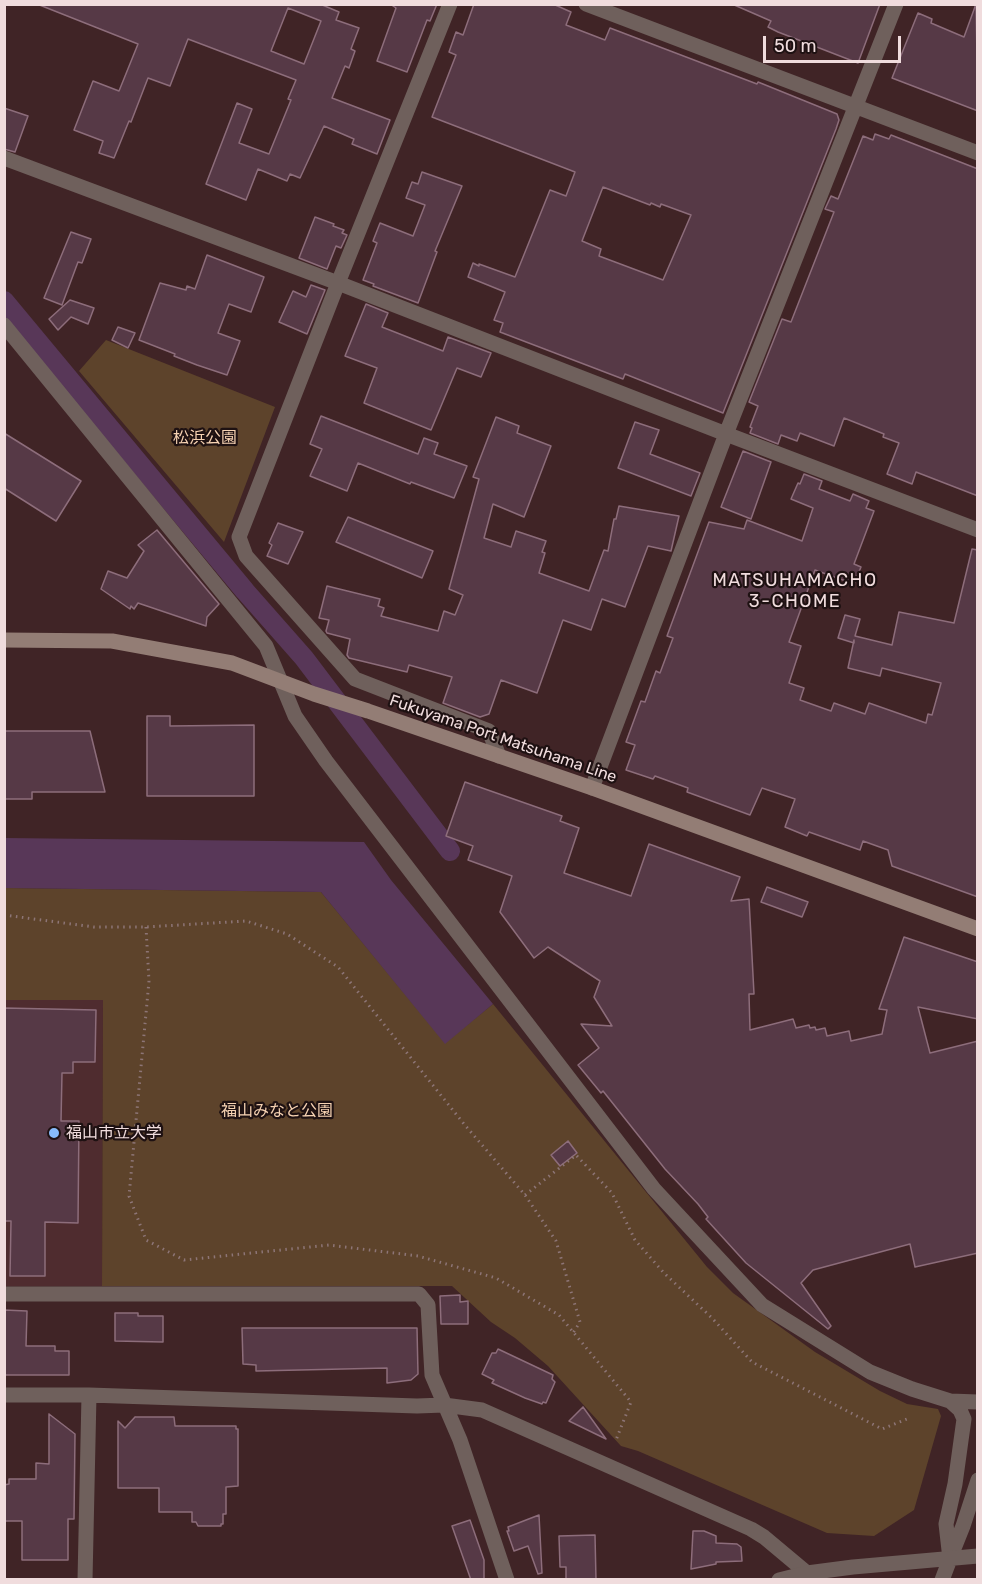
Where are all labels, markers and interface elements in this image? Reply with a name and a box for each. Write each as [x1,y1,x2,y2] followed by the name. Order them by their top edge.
[766,24,904,62] scale bar
[774,35,817,57] text: 50 m
[173,428,237,448] park label: 松浜公園
[712,570,878,612] district label: MATSUHAMACHO 3-CHOME
[387,691,619,787] street label: Fukuyama Port Matsuhama Line
[221,1101,333,1121] park label: 福山みなと公園
[66,1123,162,1143] place label: 福山市立大学
[47,1126,61,1140] marker: 福山市立大学

